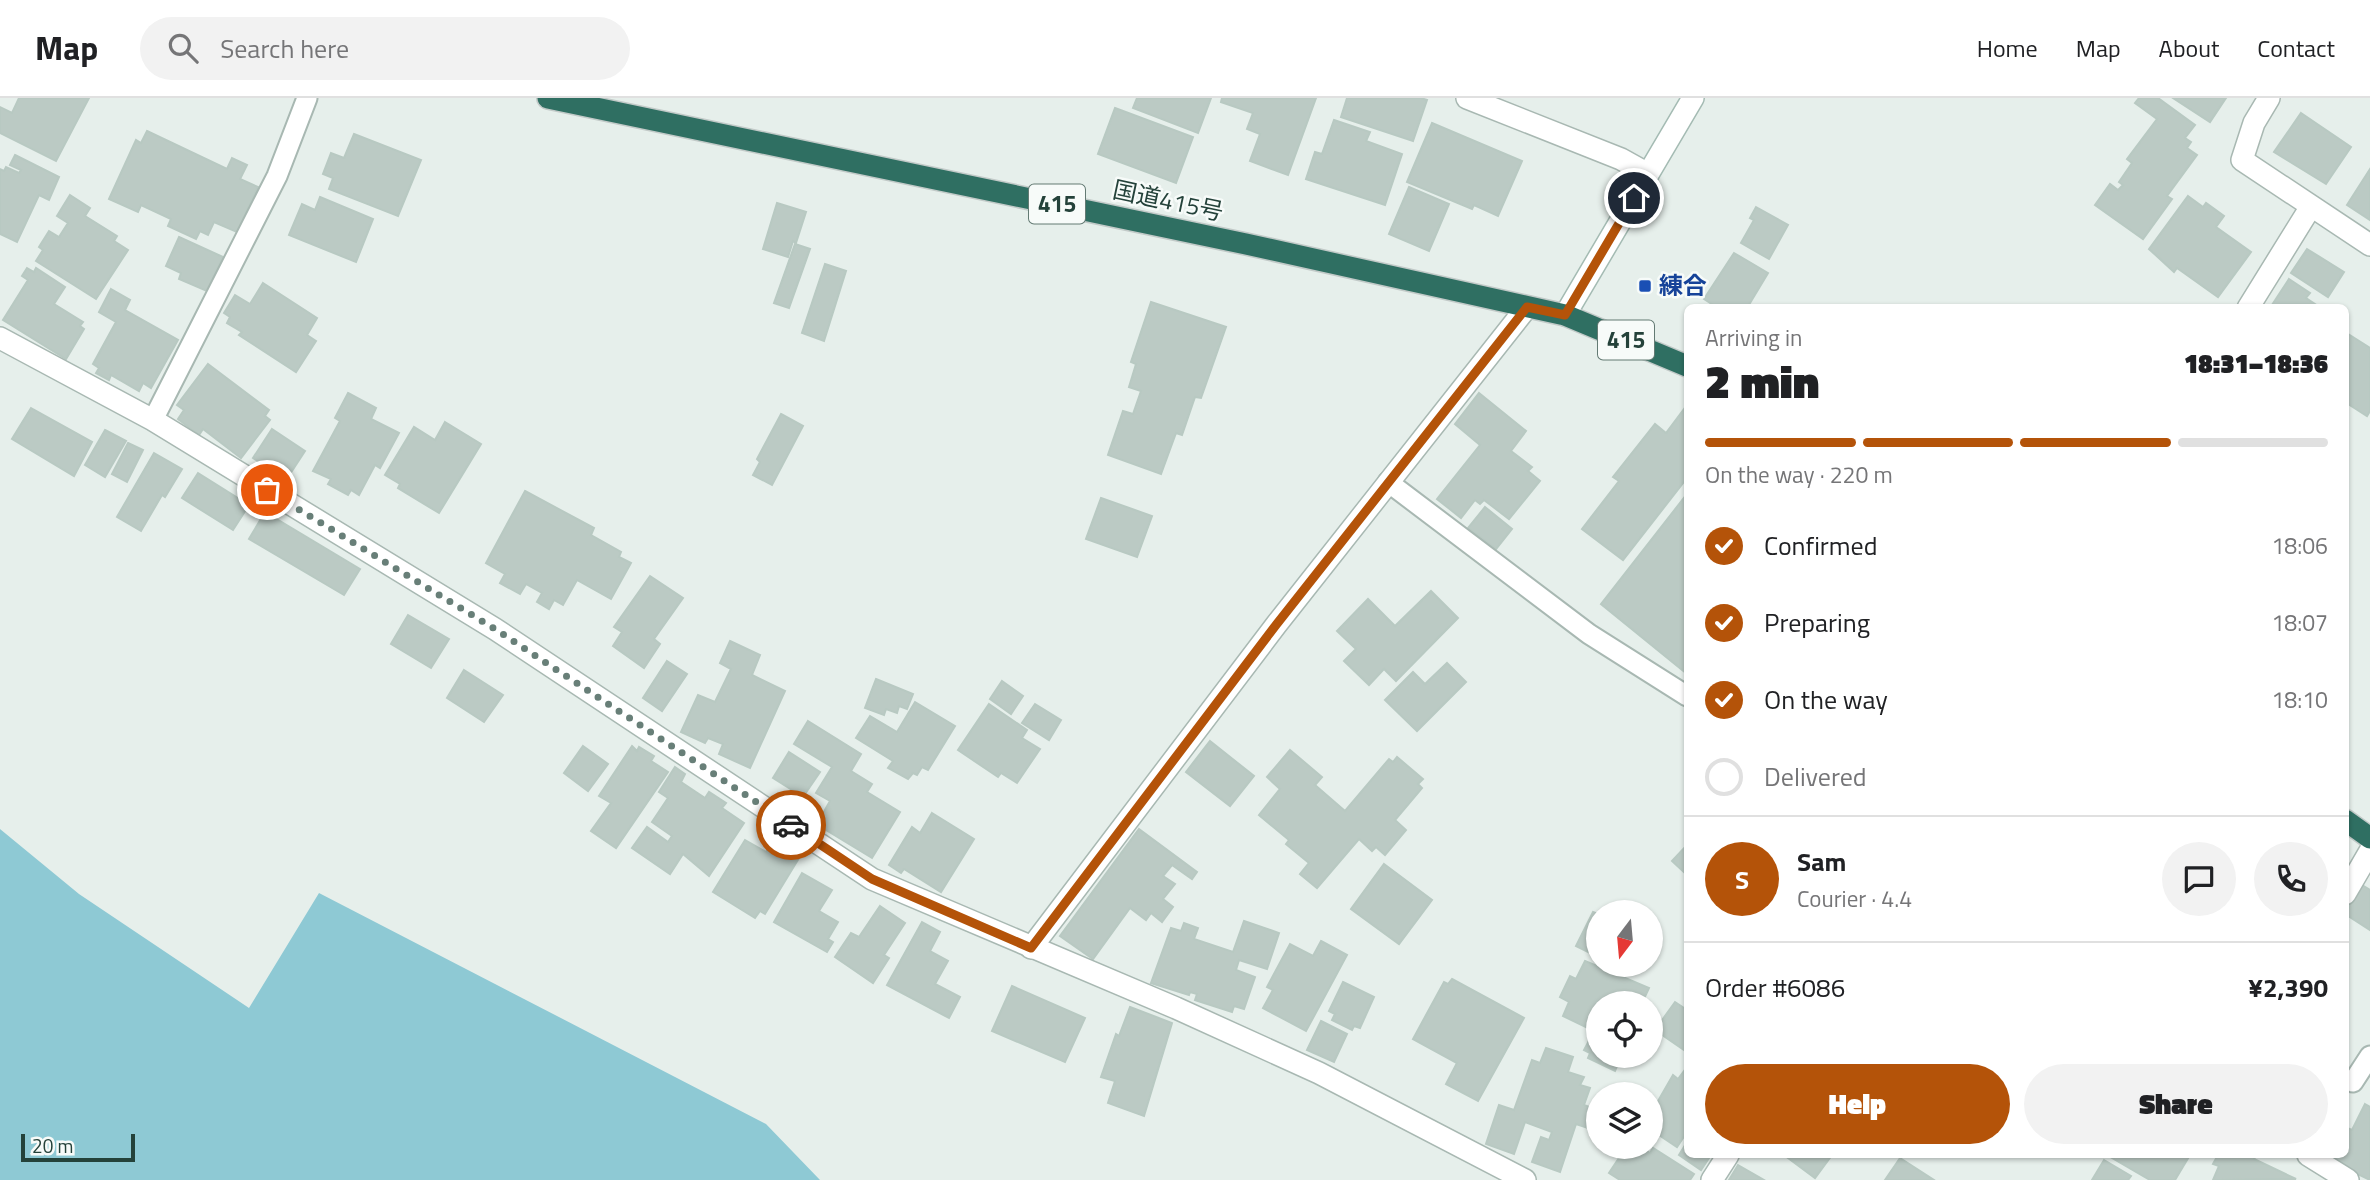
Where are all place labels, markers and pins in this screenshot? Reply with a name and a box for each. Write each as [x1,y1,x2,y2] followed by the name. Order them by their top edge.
[1604,168,1664,228] pin
[1659,267,1707,303] place label: 練合
[1637,278,1653,294] marker: 練合
[237,460,297,520] pin

